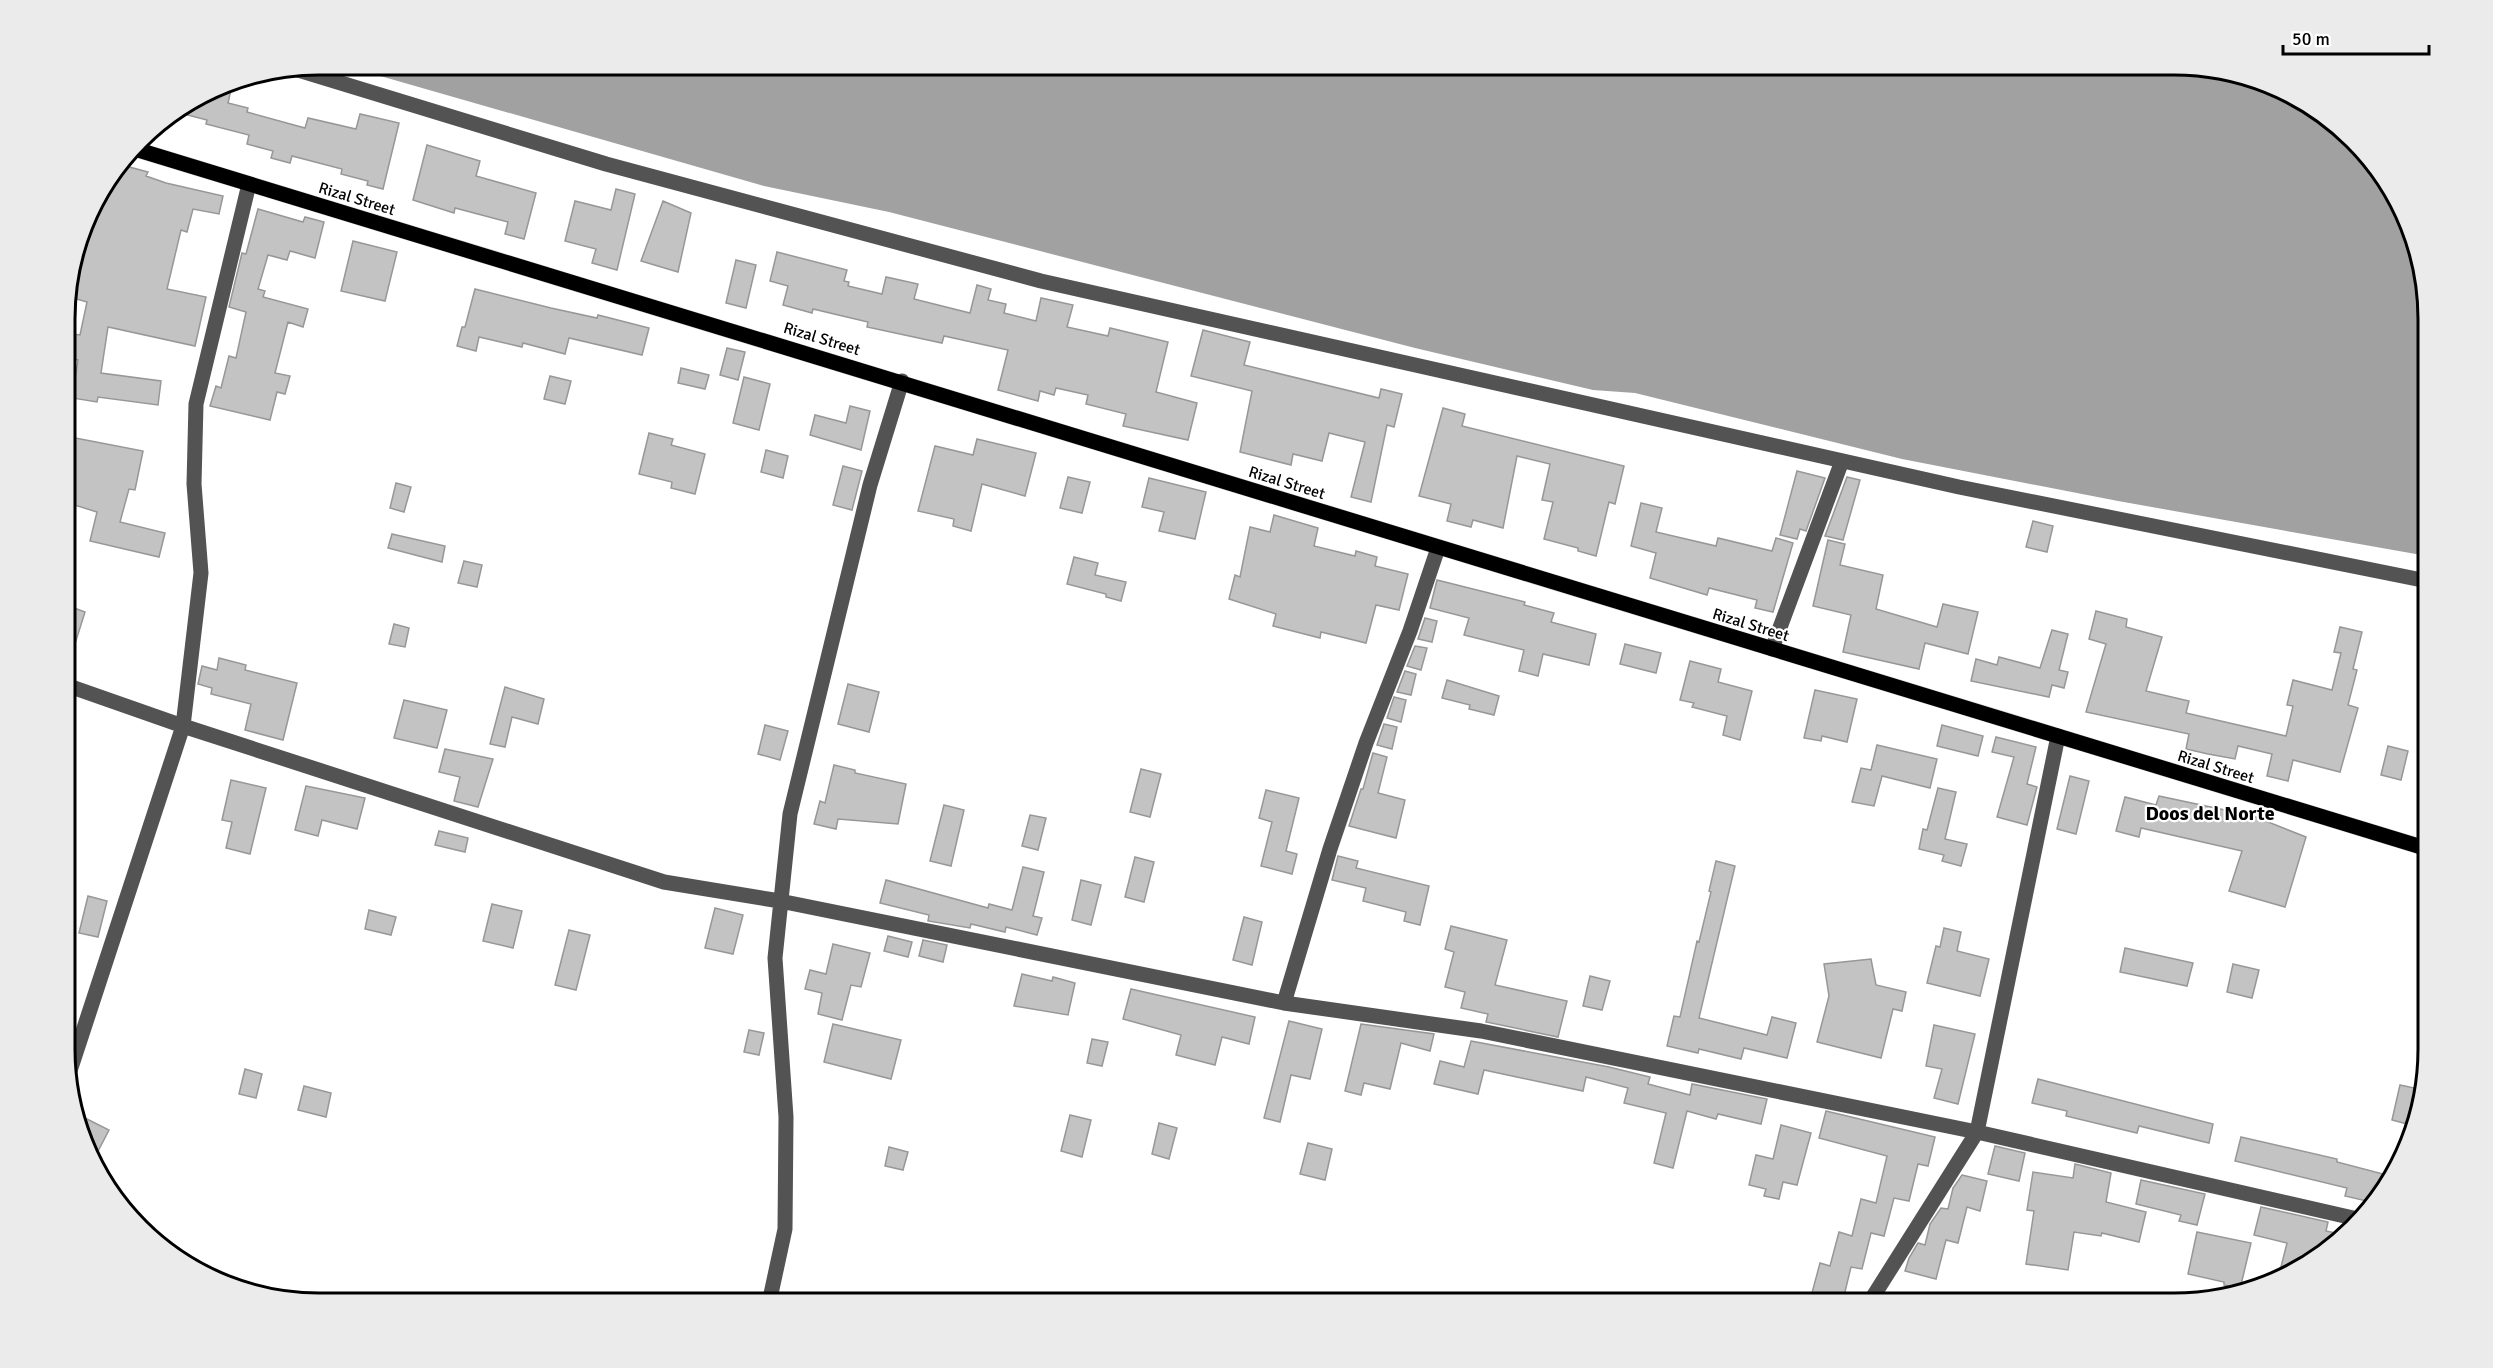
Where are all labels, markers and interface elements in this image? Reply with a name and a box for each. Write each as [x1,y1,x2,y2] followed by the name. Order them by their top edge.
[2283,18,2428,56] scale bar
[2292,28,2330,50] text: 50 m
[316,178,398,220] street label: Rizal Street
[781,318,863,360] street label: Rizal Street
[1246,462,1328,504] street label: Rizal Street
[1710,604,1792,646] street label: Rizal Street
[2175,746,2257,788] street label: Rizal Street
[2145,801,2275,826] district label: Doos del Norte

